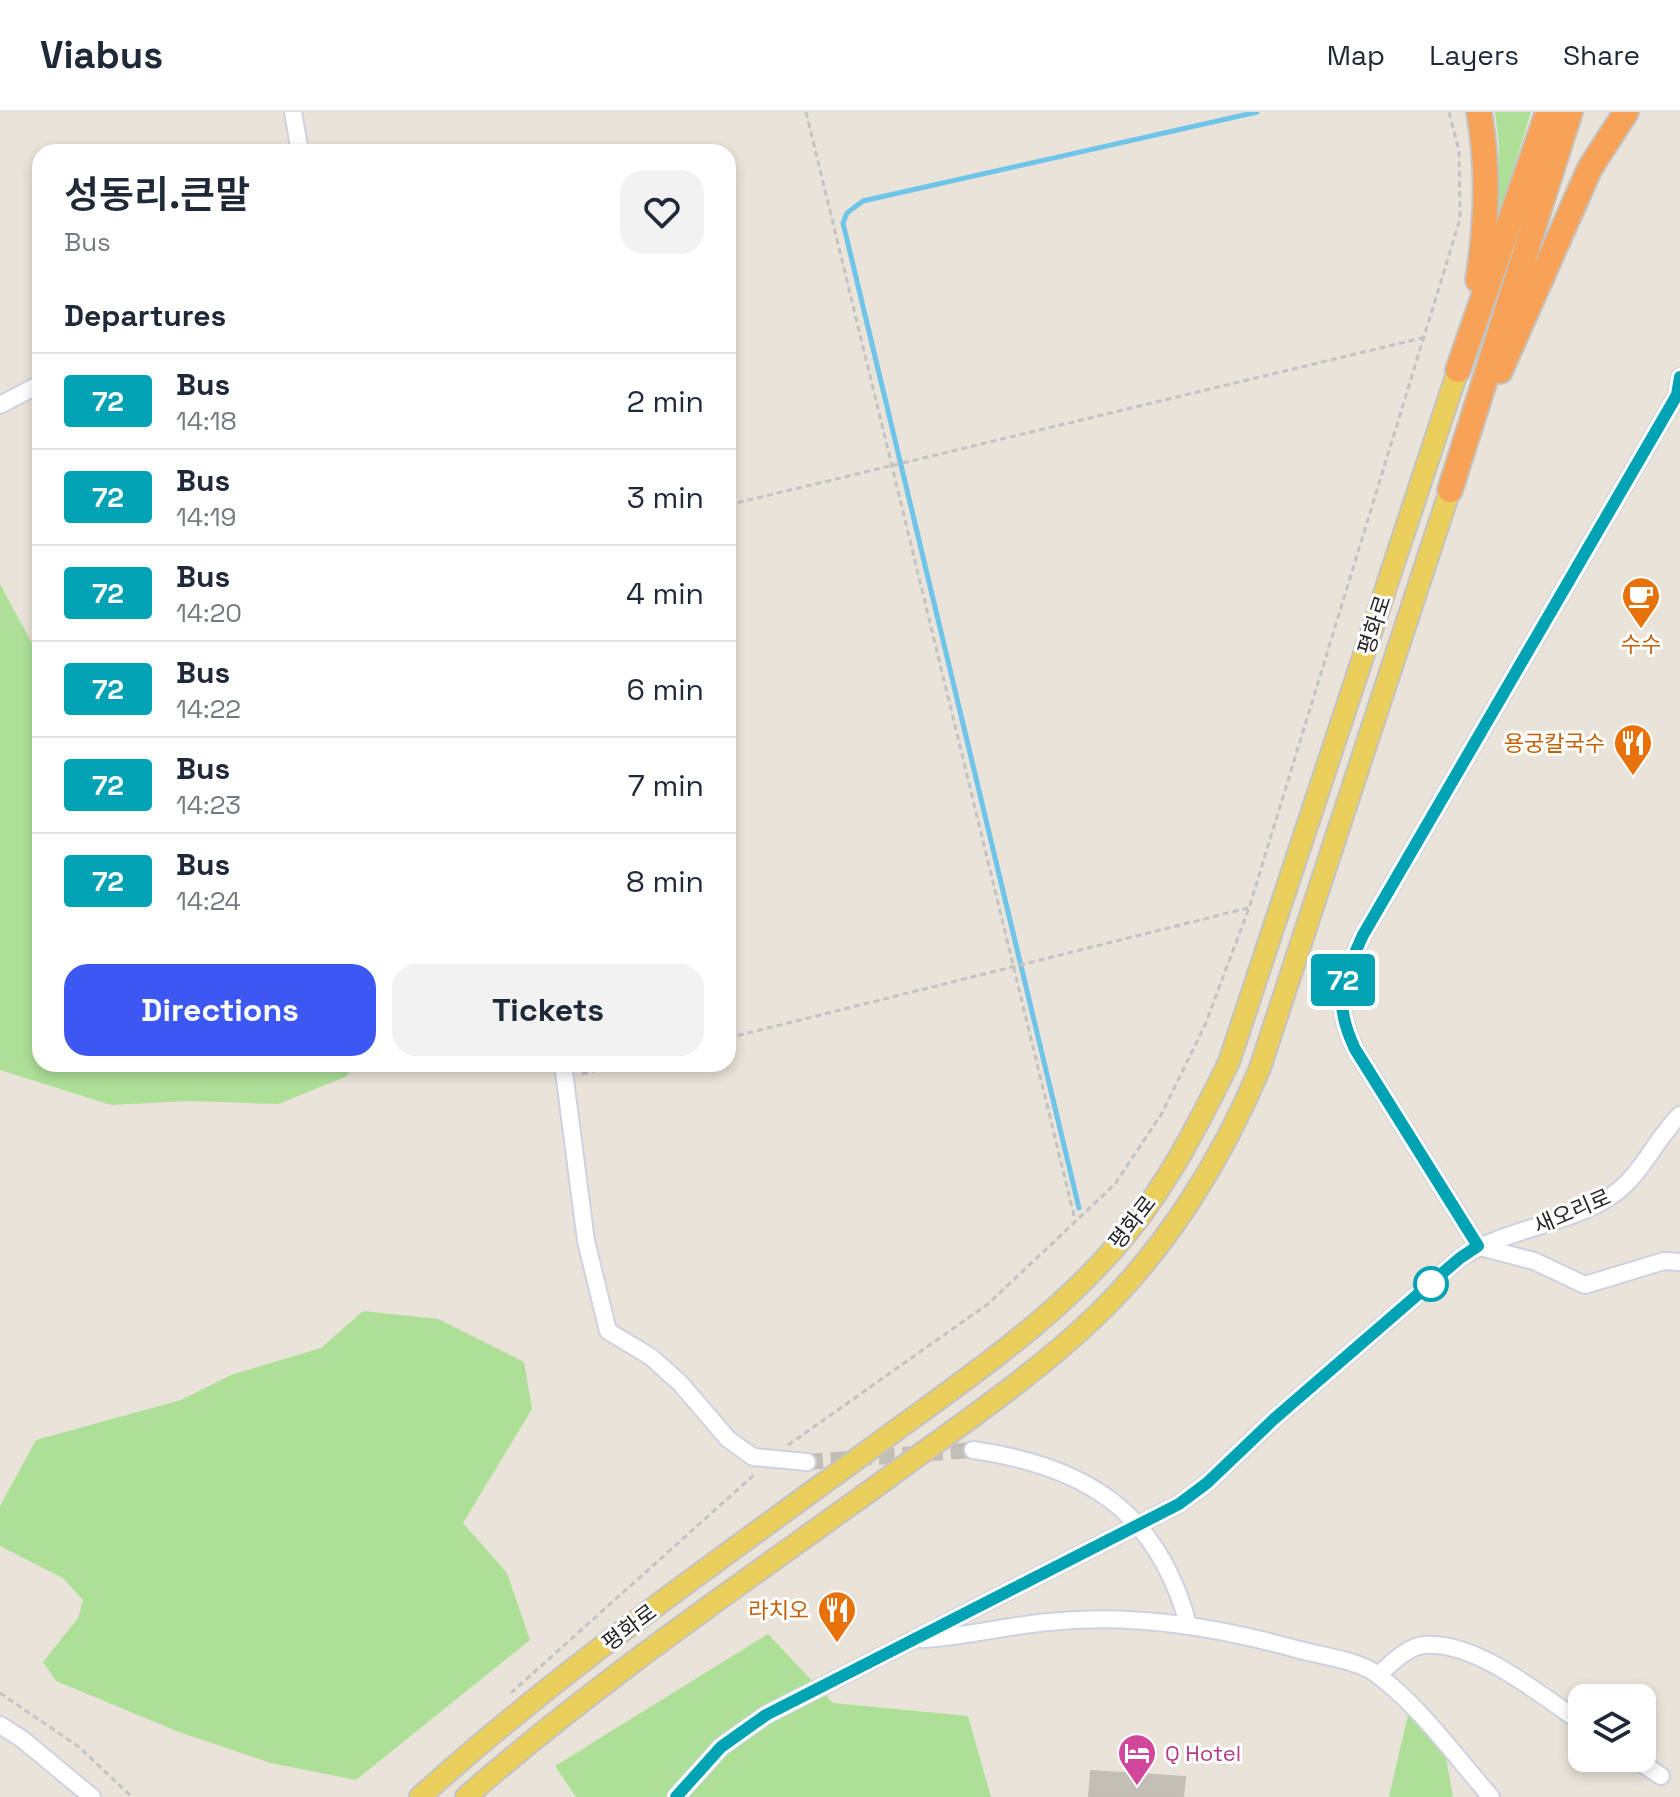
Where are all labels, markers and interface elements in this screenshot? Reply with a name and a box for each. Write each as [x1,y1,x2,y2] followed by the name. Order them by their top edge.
[40,31,163,79] text: Viabus
[1327,37,1385,73] text: Map
[1429,37,1519,73] text: Layers
[1563,37,1640,73] text: Share
[620,170,704,254] button: heart
[64,171,250,219] text: 성동리.큰말
[64,225,111,259] text: Bus
[64,296,226,335] text: Departures
[176,365,230,404] text: Bus
[627,382,704,421] text: 2 min
[92,383,124,419] text: 72
[176,404,237,438] text: 14:18
[176,461,230,500] text: Bus
[627,478,704,517] text: 3 min
[92,479,124,515] text: 72
[176,500,236,534] text: 14:19
[176,557,230,596] text: Bus
[626,574,704,613] text: 4 min
[92,575,124,611] text: 72
[1620,575,1662,630] cafe icon: 수수
[1351,592,1397,658] street label: 평화로
[176,596,242,630] text: 14:20
[1621,630,1661,658] place label: 수수
[176,653,230,692] text: Bus
[626,670,704,709] text: 6 min
[92,671,124,707] text: 72
[176,692,241,726] text: 14:22
[1612,722,1654,777] restaurant icon: 용궁칼국수
[1504,729,1605,757] place label: 용궁칼국수
[176,749,230,788] text: Bus
[628,766,704,805] text: 7 min
[92,767,124,803] text: 72
[176,788,241,822] text: 14:23
[176,845,230,884] text: Bus
[626,862,704,901] text: 8 min
[92,863,124,899] text: 72
[176,884,241,918] text: 14:24
[1307,954,1379,1006] line badge: 72
[1327,962,1359,998] text: 72
[64,964,376,1056] button: Directions
[392,964,704,1056] button: Tickets
[1529,1182,1615,1240] street label: 새오리로
[1102,1189,1162,1255] street label: 평화로
[1414,1267,1448,1301] unlabelled marker
[816,1589,858,1644] restaurant icon: 라치오
[748,1596,809,1624] place label: 라치오
[596,1598,662,1656] street label: 평화로
[1568,1684,1656,1772] map controls
[1568,1684,1656,1772] button: layers
[1116,1732,1158,1787] hotel icon: Q Hotel
[1165,1739,1241,1767] place label: Q Hotel

